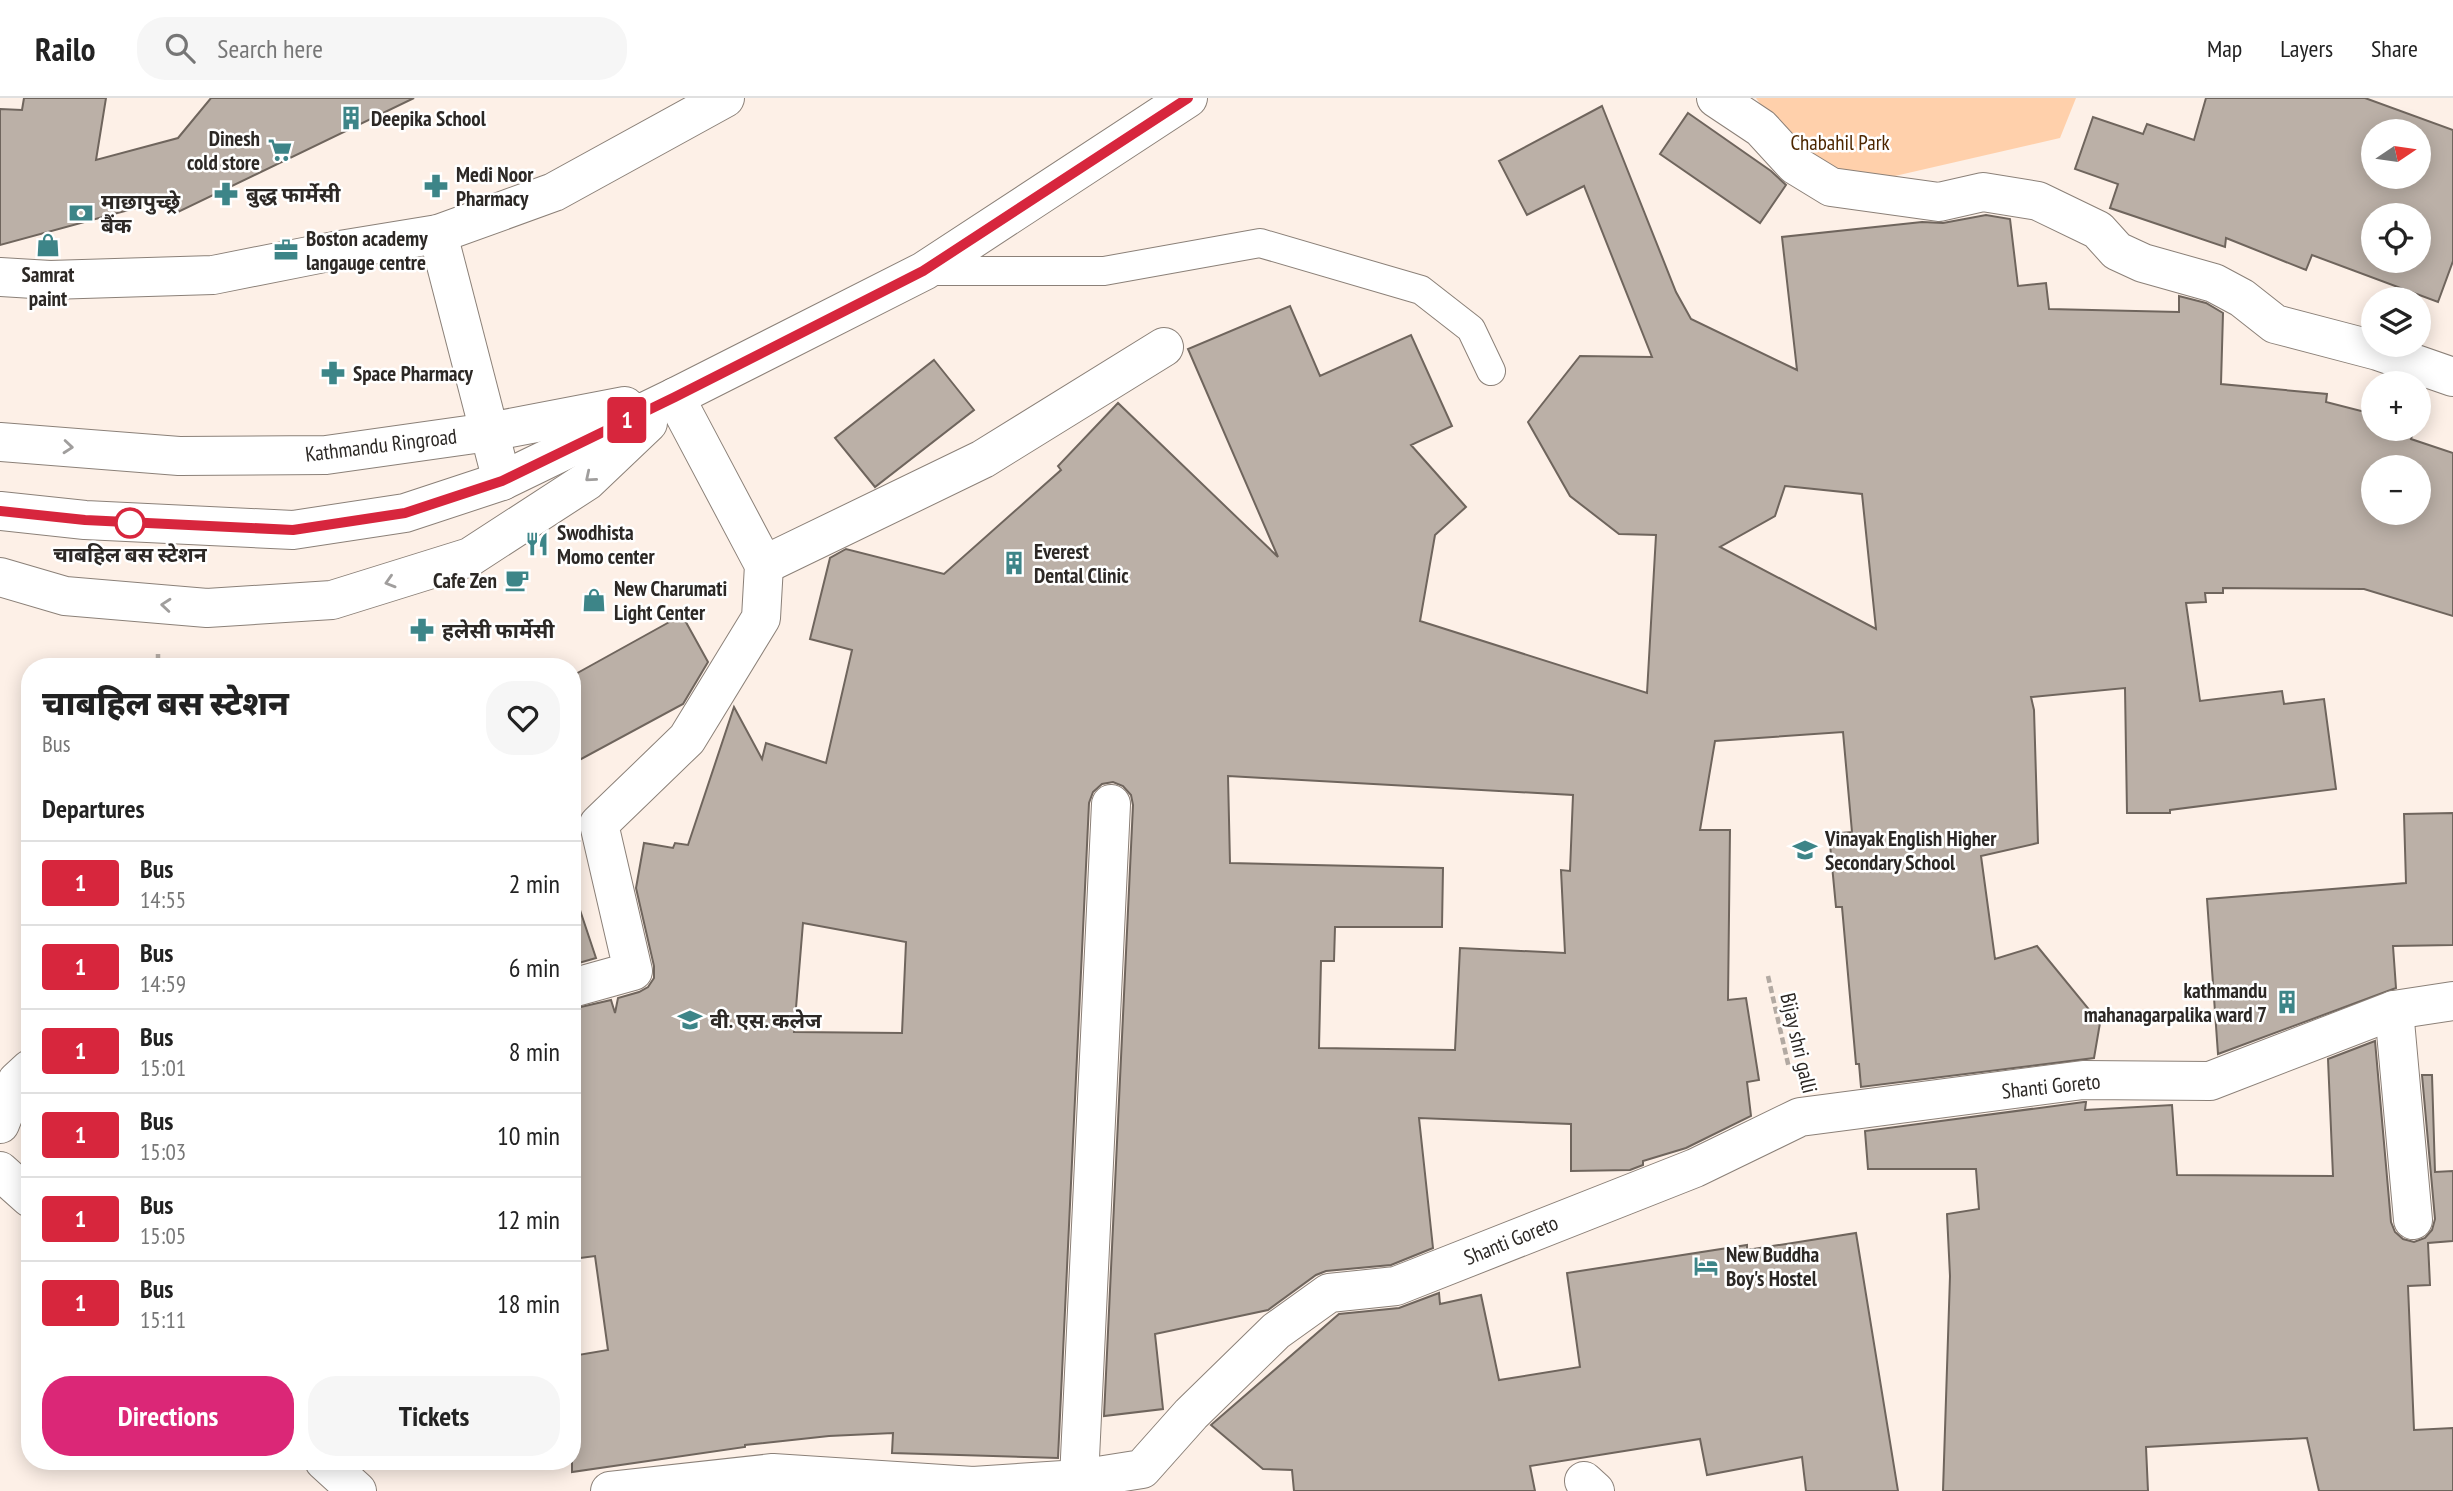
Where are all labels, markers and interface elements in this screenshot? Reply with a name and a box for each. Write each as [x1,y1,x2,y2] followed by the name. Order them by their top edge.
[137,17,627,80] search box
[35,27,95,70] text: Railo
[161,29,199,67] icon: search
[217,32,323,65] text: Search here
[2207,33,2242,64] text: Map
[2280,33,2333,64] text: Layers
[2371,33,2418,64] text: Share
[337,104,365,132] building icon: Deepika School
[371,105,487,132] place label: Deepika School
[2361,119,2431,189] north arrow
[2361,119,2431,525] map controls
[187,125,260,176] place label: Dinesh cold store
[1790,129,1890,156] park label: Chabahil Park
[266,136,294,164] supermarket icon: Dinesh cold store
[456,161,534,212] place label: Medi Noor Pharmacy
[422,172,450,200] pharmacy icon: Medi Noor Pharmacy
[212,180,240,208] pharmacy icon: बुद्ध फार्मेसी
[246,181,341,208] place label: बुद्ध फार्मेसी
[101,188,181,239] place label: माछापुच्छ्रे बैंक
[67,199,95,227] bank icon: माछापुच्छ्रे बैंक
[2361,203,2431,273] button: locate
[306,225,428,276] place label: Boston academy langauge centre
[34,231,62,259] shop icon: Samrat paint
[272,236,300,264] office icon: Boston academy langauge centre
[22,261,74,312] place label: Samrat paint
[2361,287,2431,357] button: layers
[319,359,347,387] pharmacy icon: Space Pharmacy
[353,360,474,387] place label: Space Pharmacy
[2361,371,2431,441] button: +
[604,397,650,443] line badge: 1
[621,404,633,435] text: 1
[304,422,458,468] street label: Kathmandu Ringroad
[63,439,74,454] one-way arrow
[2361,455,2431,525] button: −
[585,469,598,481] one-way arrow
[115,508,145,538] marker: चाबहिल बस स्टेशन
[557,519,655,570] place label: Swodhista Momo center
[523,530,551,558] restaurant icon: Swodhista Momo center
[1034,538,1129,589] place label: Everest Dental Clinic
[53,541,208,568] place label: चाबहिल बस स्टेशन
[1000,549,1028,577] building icon: Everest Dental Clinic
[503,566,531,594] cafe icon: Cafe Zen
[433,567,497,594] place label: Cafe Zen
[385,574,397,588] one-way arrow
[614,575,727,626] place label: New Charumati Light Center
[580,586,608,614] shop icon: New Charumati Light Center
[160,598,171,613] one-way arrow
[408,616,436,644] pharmacy icon: हलेसी फार्मेसी
[442,617,555,644] place label: हलेसी फार्मेसी
[42,681,289,724] text: चाबहिल बस स्टेशन
[486,681,560,755] button: heart
[42,729,71,758] text: Bus
[42,792,145,825] text: Departures
[1824,825,1997,876] place label: Vinayak English Higher Secondary School
[1791,836,1819,864] school or university icon: Vinayak English Higher Secondary School
[140,852,173,885] text: Bus
[75,867,86,898] text: 1
[509,867,560,900] text: 2 min
[140,885,186,914] text: 14:55
[140,936,173,969] text: Bus
[75,951,86,982] text: 1
[509,951,560,984] text: 6 min
[140,969,186,998] text: 14:59
[2084,977,2267,1028] place label: kathmandu mahanagarpalika ward 7
[2273,988,2301,1016] building icon: kathmandu mahanagarpalika ward 7
[1774,990,1824,1096] street label: Bijay shri galli
[676,1006,704,1034] school or university icon: वी. एस. कलेज
[710,1007,822,1034] place label: वी. एस. कलेज
[140,1020,173,1053] text: Bus
[75,1035,86,1066] text: 1
[509,1035,560,1068] text: 8 min
[140,1053,186,1082] text: 15:01
[2000,1067,2102,1105] street label: Shanti Goreto
[140,1104,173,1137] text: Bus
[75,1119,86,1150] text: 1
[497,1119,560,1152] text: 10 min
[140,1137,186,1166] text: 15:03
[140,1188,173,1221] text: Bus
[75,1203,86,1234] text: 1
[497,1203,560,1236] text: 12 min
[1460,1209,1562,1271] street label: Shanti Goreto
[140,1221,186,1250] text: 15:05
[1726,1241,1820,1292] place label: New Buddha Boy's Hostel
[1692,1252,1720,1280] hotel icon: New Buddha Boy's Hostel
[140,1272,173,1305] text: Bus
[75,1287,86,1318] text: 1
[497,1287,560,1320] text: 18 min
[140,1305,186,1334] text: 15:11
[42,1376,294,1456] button: Directions
[308,1376,560,1456] button: Tickets

